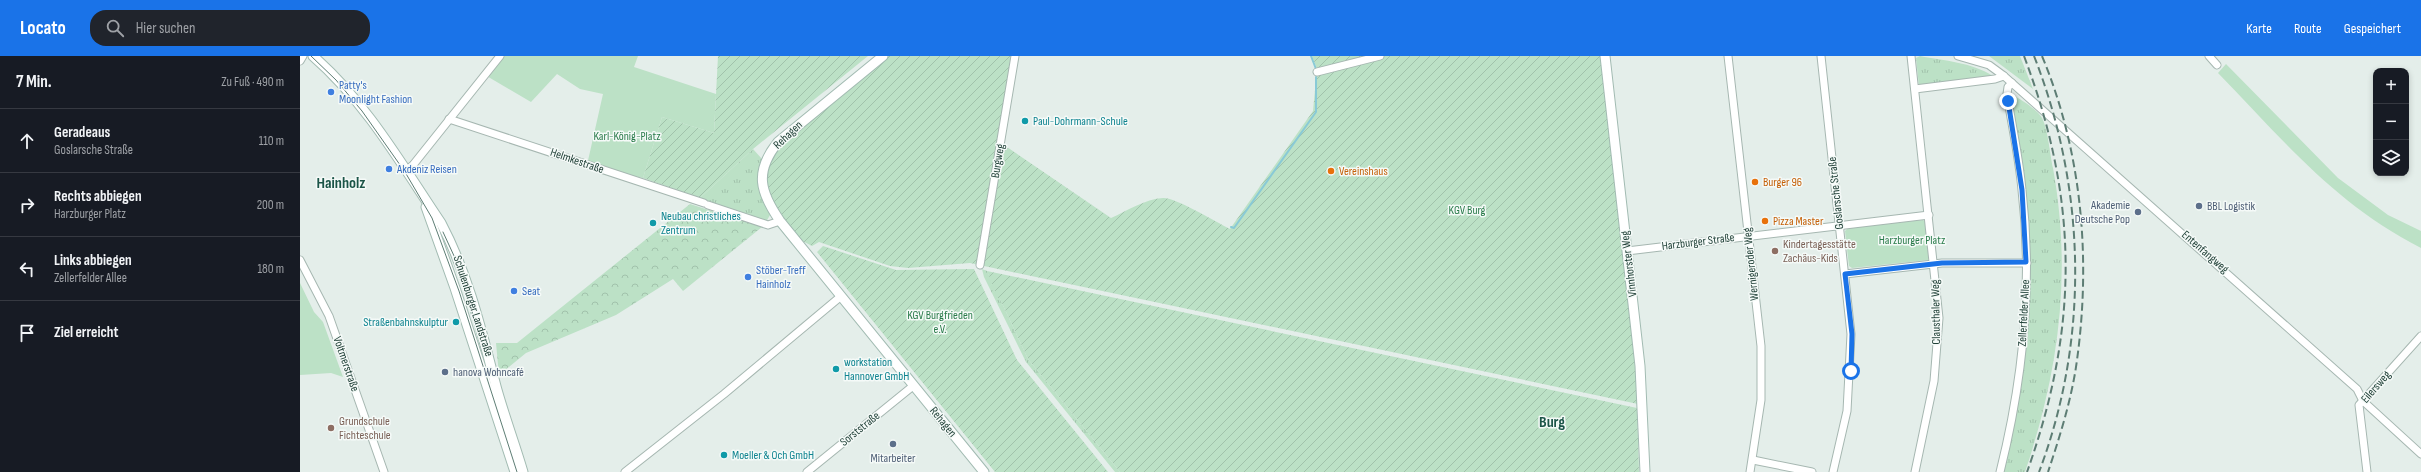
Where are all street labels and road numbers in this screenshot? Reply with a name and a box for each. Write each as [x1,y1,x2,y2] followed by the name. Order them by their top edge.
[770,118,806,152] street label: Rehagen
[988,143,1008,179] street label: Burgweg
[548,145,606,177] street label: Helmkestraße
[1825,156,1847,230] street label: Goslarsche Straße
[1740,226,1762,301] street label: Wernigeroder Weg
[2178,227,2232,277] street label: Entenfangweg
[1617,230,1641,298] street label: Vinnhorster Weg
[1661,230,1735,254] street label: Harzburger Straße
[450,254,496,359] street label: Schulenburger Landstraße
[1928,279,1944,345] street label: Clausthaler Weg
[2015,279,2033,347] street label: Zellerfelder Allee
[330,334,362,394] street label: Voltmerstraße
[2358,368,2394,406] street label: Eilersweg
[926,404,960,440] street label: Rehagen
[837,408,883,450] street label: Sorststraße

